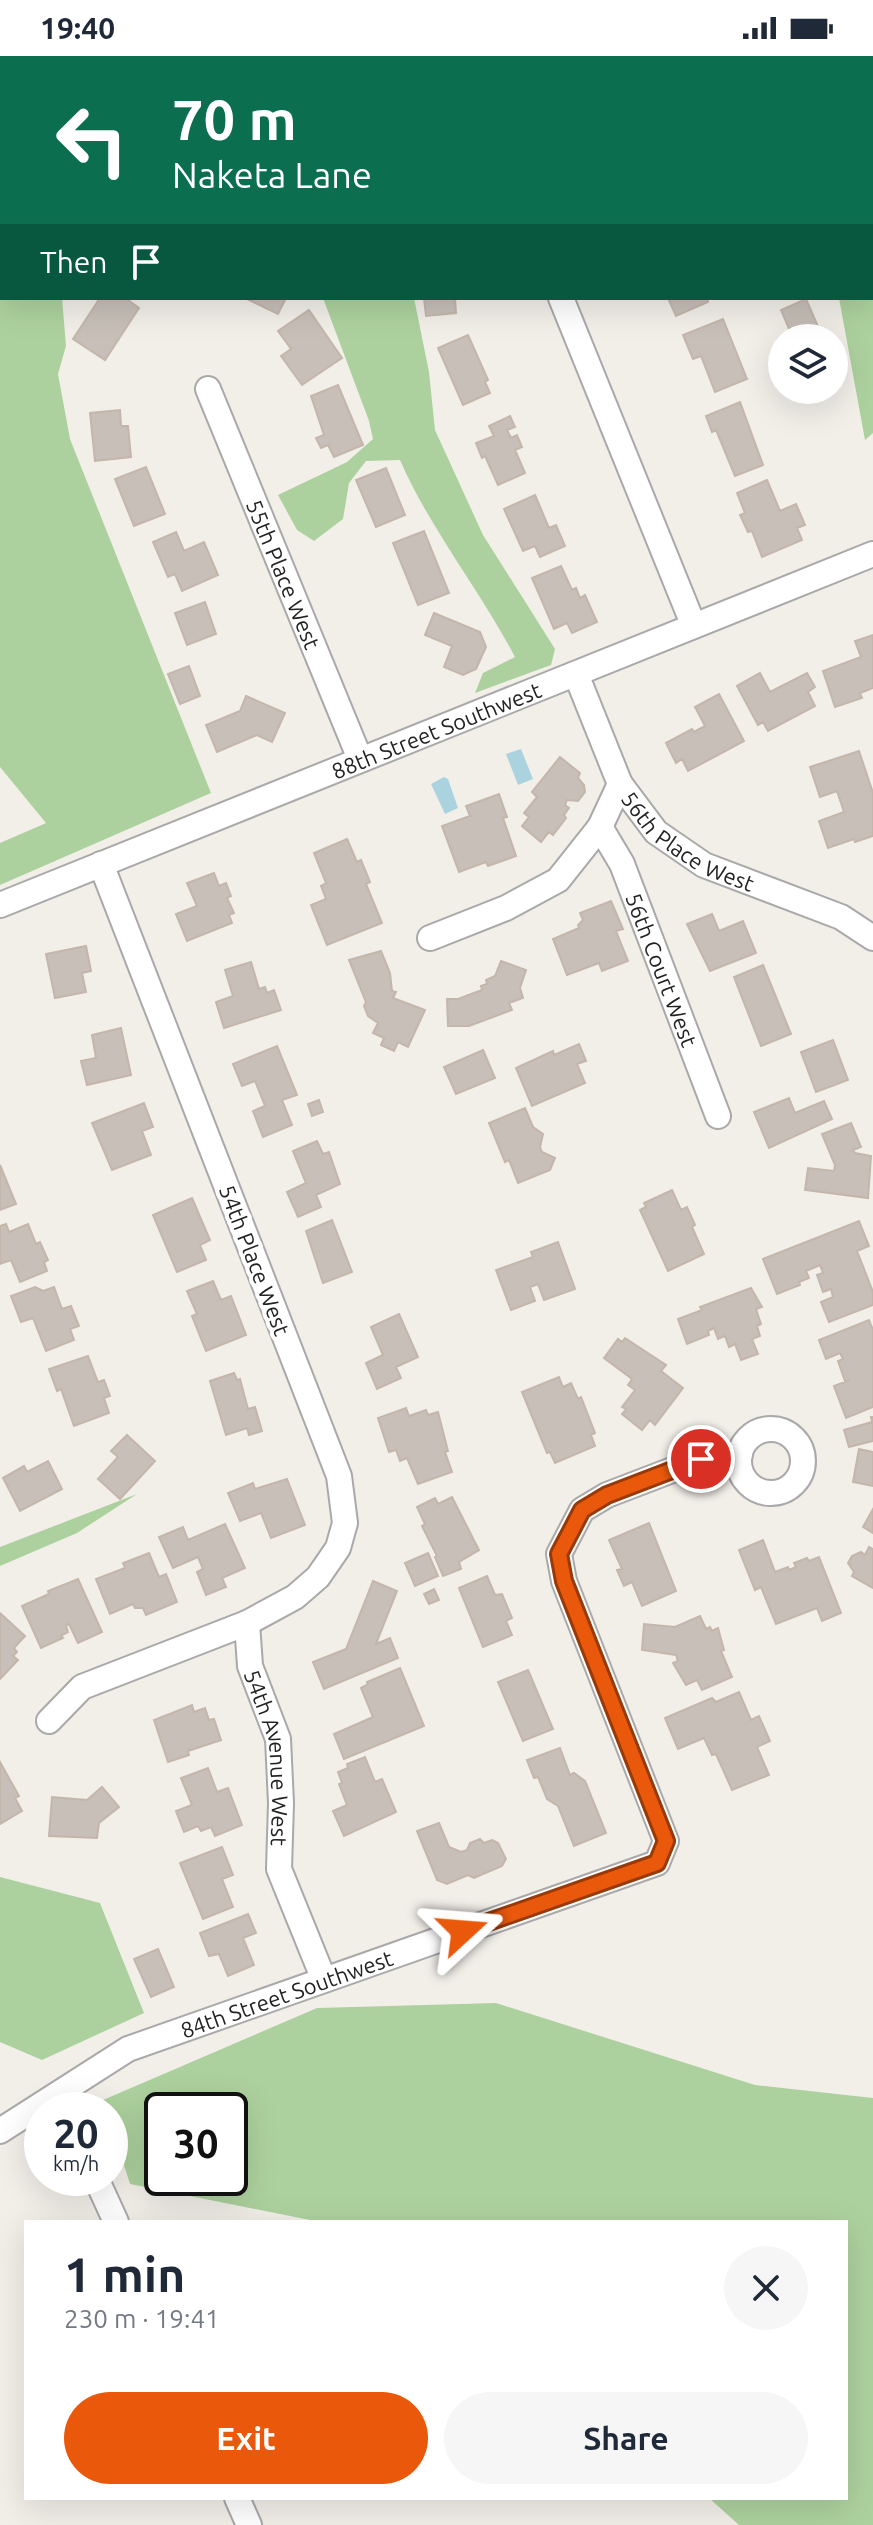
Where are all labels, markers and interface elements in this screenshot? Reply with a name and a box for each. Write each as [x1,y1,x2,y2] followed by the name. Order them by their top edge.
[40,11,115,45] text: 19:40
[40,88,144,192] icon: left
[172,88,297,151] text: 70 m
[172,154,372,195] text: Naketa Lane
[124,240,168,284] icon: arrive
[40,245,108,279] text: Then
[768,324,848,404] map controls
[768,324,848,404] button: layers
[242,496,326,653] street label: 55th Place West
[328,676,545,783] street label: 88th Street Southwest
[617,786,758,896] street label: 56th Place West
[622,889,703,1050] street label: 56th Court West
[215,1181,295,1339] street label: 54th Place West
[667,1425,735,1493] pin
[679,1437,723,1481] icon: arrive
[240,1666,294,1847] street label: 54th Avenue West
[421,1889,505,1973] position arrow
[177,1944,396,2042] street label: 84th Street Southwest
[144,2092,248,2196] speed limit sign: 30
[53,2111,99,2156] text: 20
[53,2152,99,2175] text: km/h
[724,2246,808,2330] button: close
[64,2247,185,2301] text: 1 min
[64,2304,220,2333] text: 230 m · 19:41
[64,2392,428,2484] button: Exit
[444,2392,808,2484] button: Share

